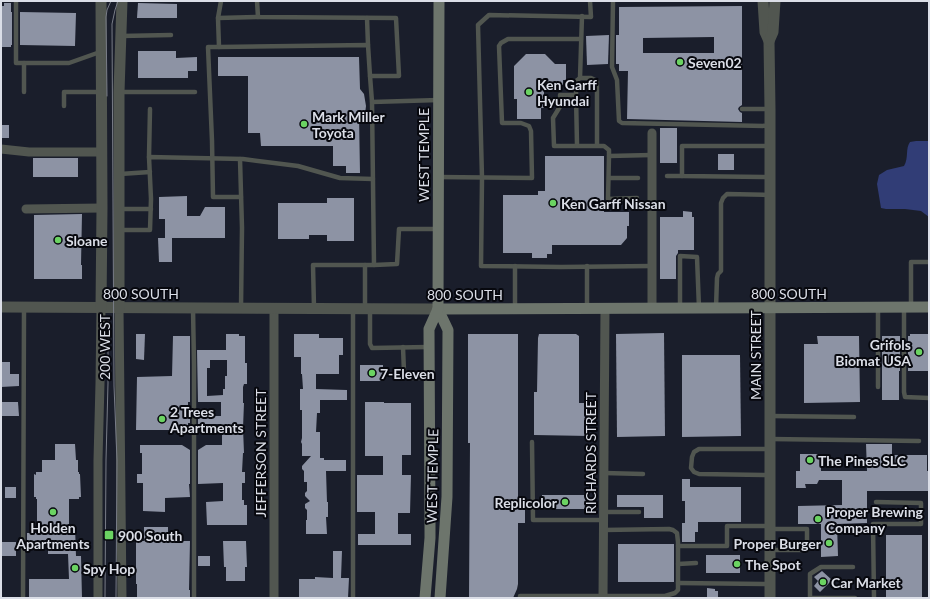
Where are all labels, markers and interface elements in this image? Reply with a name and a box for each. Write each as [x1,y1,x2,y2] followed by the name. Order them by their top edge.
[688,54,742,71] place label: Seven02
[675,57,685,67] marker: Seven02
[537,76,597,109] place label: Ken Garff Hyundai
[524,87,534,97] marker: Ken Garff Hyundai
[312,108,385,141] place label: Mark Miller Toyota
[415,108,432,202] street label: WEST TEMPLE
[299,119,309,129] marker: Mark Miller Toyota
[561,195,666,212] place label: Ken Garff Nissan
[548,198,558,208] marker: Ken Garff Nissan
[66,232,108,249] place label: Sloane
[53,235,63,245] marker: Sloane
[103,285,179,302] street label: 800 SOUTH
[751,285,827,302] street label: 800 SOUTH
[427,286,503,303] street label: 800 SOUTH
[747,309,764,400] street label: MAIN STREET
[96,313,113,380] street label: 200 WEST
[835,336,911,369] place label: Grifols Biomat USA
[914,347,924,357] marker: Grifols Biomat USA
[380,365,435,382] place label: 7-Eleven
[367,368,377,378] marker: 7-Eleven
[252,388,269,517] street label: JEFFERSON STREET
[582,391,599,514] street label: RICHARDS STREET
[169,403,244,436] place label: 2 Trees Apartments
[157,414,167,424] marker: 2 Trees Apartments
[423,429,441,523] street label: WEST TEMPLE
[818,452,907,469] place label: The Pines SLC
[805,455,815,465] marker: The Pines SLC
[495,494,558,511] place label: Replicolor
[560,497,570,507] marker: Replicolor
[826,503,924,536] place label: Proper Brewing Company
[48,507,58,517] marker: Holden Apartments
[813,514,823,524] marker: Proper Brewing Company
[15,519,90,552] place label: Holden Apartments
[118,527,183,544] place label: 900 South
[103,529,115,541] marker: 900 South
[734,535,822,552] place label: Proper Burger
[824,538,834,548] marker: Proper Burger
[745,556,801,573] place label: The Spot
[732,559,742,569] marker: The Spot
[83,560,135,577] place label: Spy Hop
[70,563,80,573] marker: Spy Hop
[831,574,902,591] place label: Car Market
[818,577,828,587] marker: Car Market

